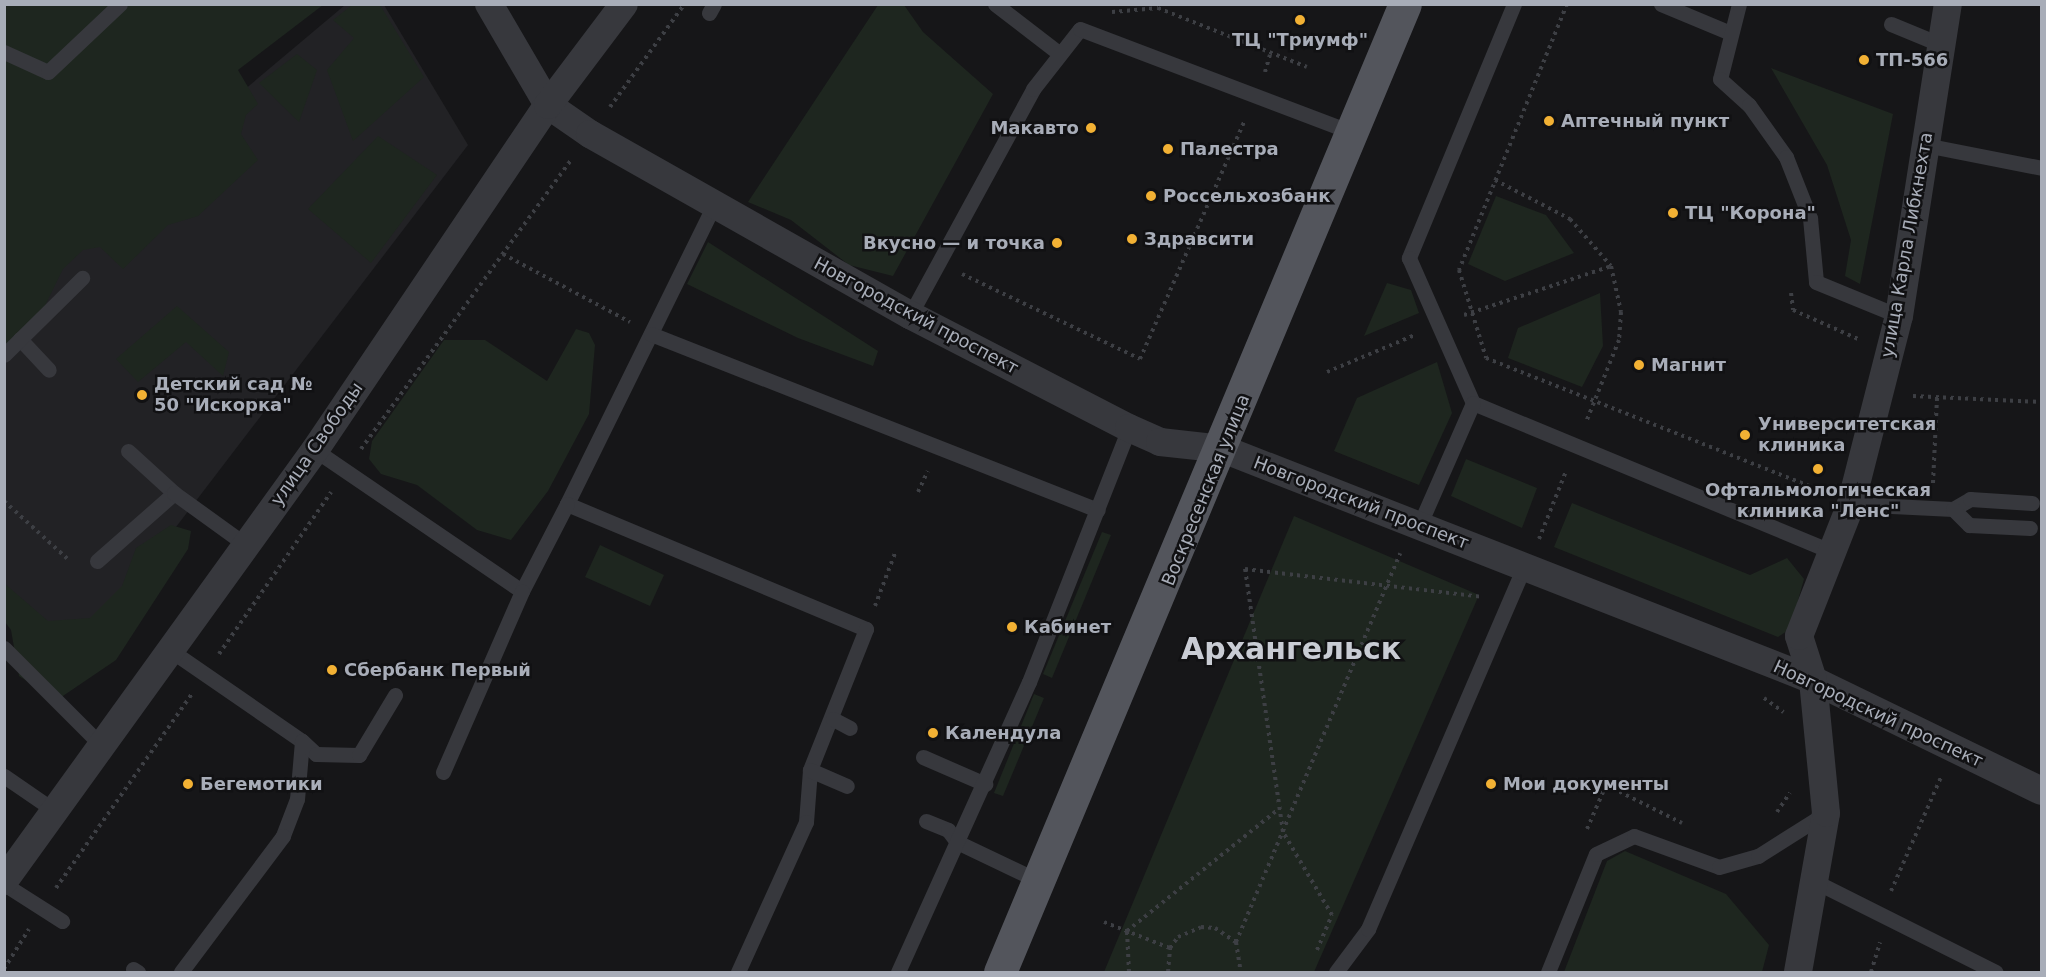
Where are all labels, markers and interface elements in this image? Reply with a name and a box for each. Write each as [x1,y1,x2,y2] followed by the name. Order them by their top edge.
[1293,13,1307,27] marker: ТЦ "Триумф"
[1232,29,1368,51] place label: ТЦ "Триумф"
[1876,49,1948,71] place label: ТП-566
[1857,53,1871,67] marker: ТП-566
[1561,110,1729,132] place label: Аптечный пункт
[1542,114,1556,128] marker: Аптечный пункт
[990,117,1079,139] place label: Макавто
[1084,121,1098,135] marker: Макавто
[1877,131,1937,359] street label: улица Карла Либкнехта
[1180,138,1279,160] place label: Палестра
[1161,142,1175,156] marker: Палестра
[1163,185,1330,207] place label: Россельхозбанк
[1144,189,1158,203] marker: Россельхозбанк
[1685,202,1816,224] place label: ТЦ "Корона"
[1666,206,1680,220] marker: ТЦ "Корона"
[1144,228,1254,250] place label: Здравсити
[863,232,1045,254] place label: Вкусно — и точка
[1125,232,1139,246] marker: Здравсити
[1050,236,1064,250] marker: Вкусно — и точка
[810,253,1022,379] street label: Новгородский проспект
[1651,354,1726,376] place label: Магнит
[1632,358,1646,372] marker: Магнит
[154,374,312,416] place label: Детский сад № 50 "Искорка"
[266,378,368,510] street label: улица Свободы
[135,388,149,402] marker: Детский сад № 50 "Искорка"
[1158,391,1254,589] street label: Воскресенская улица
[1758,414,1936,456] place label: Университетская клиника
[1736,426,1754,444] marker: Университетская клиника
[1250,452,1472,554] street label: Новгородский проспект
[1809,460,1827,478] marker: Офтальмологическая клиника "Ленс"
[1705,480,1931,522] place label: Офтальмологическая клиника "Ленс"
[1024,616,1111,638] place label: Кабинет
[1005,620,1019,634] marker: Кабинет
[1181,631,1401,667] district label: Архангельск
[1770,656,1986,772] street label: Новгородский проспект
[344,659,531,681] place label: Сбербанк Первый
[325,663,339,677] marker: Сбербанк Первый
[945,722,1061,744] place label: Календула
[926,726,940,740] marker: Календула
[200,773,322,795] place label: Бегемотики
[1503,773,1669,795] place label: Мои документы
[181,777,195,791] marker: Бегемотики
[1484,777,1498,791] marker: Мои документы

